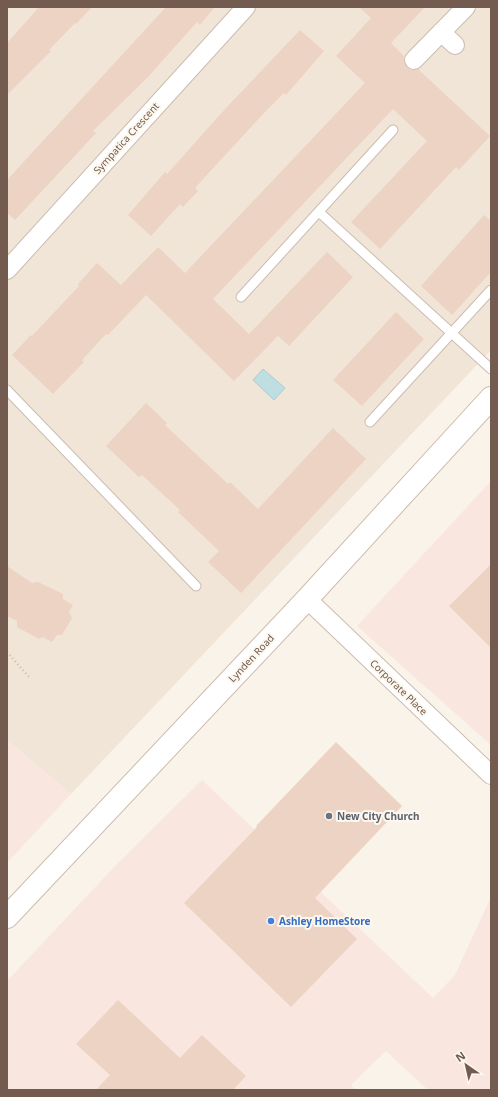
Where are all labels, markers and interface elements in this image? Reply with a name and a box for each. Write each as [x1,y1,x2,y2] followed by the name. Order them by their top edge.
[90,99,162,177] street label: Sympatica Crescent
[225,631,277,685] street label: Lynden Road
[367,656,431,718] street label: Corporate Place
[337,809,419,823] place label: New City Church
[324,811,334,821] marker: New City Church
[279,914,370,928] place label: Ashley HomeStore
[266,916,276,926] marker: Ashley HomeStore
[446,1045,486,1085] north arrow
[452,1048,468,1065] text: N

